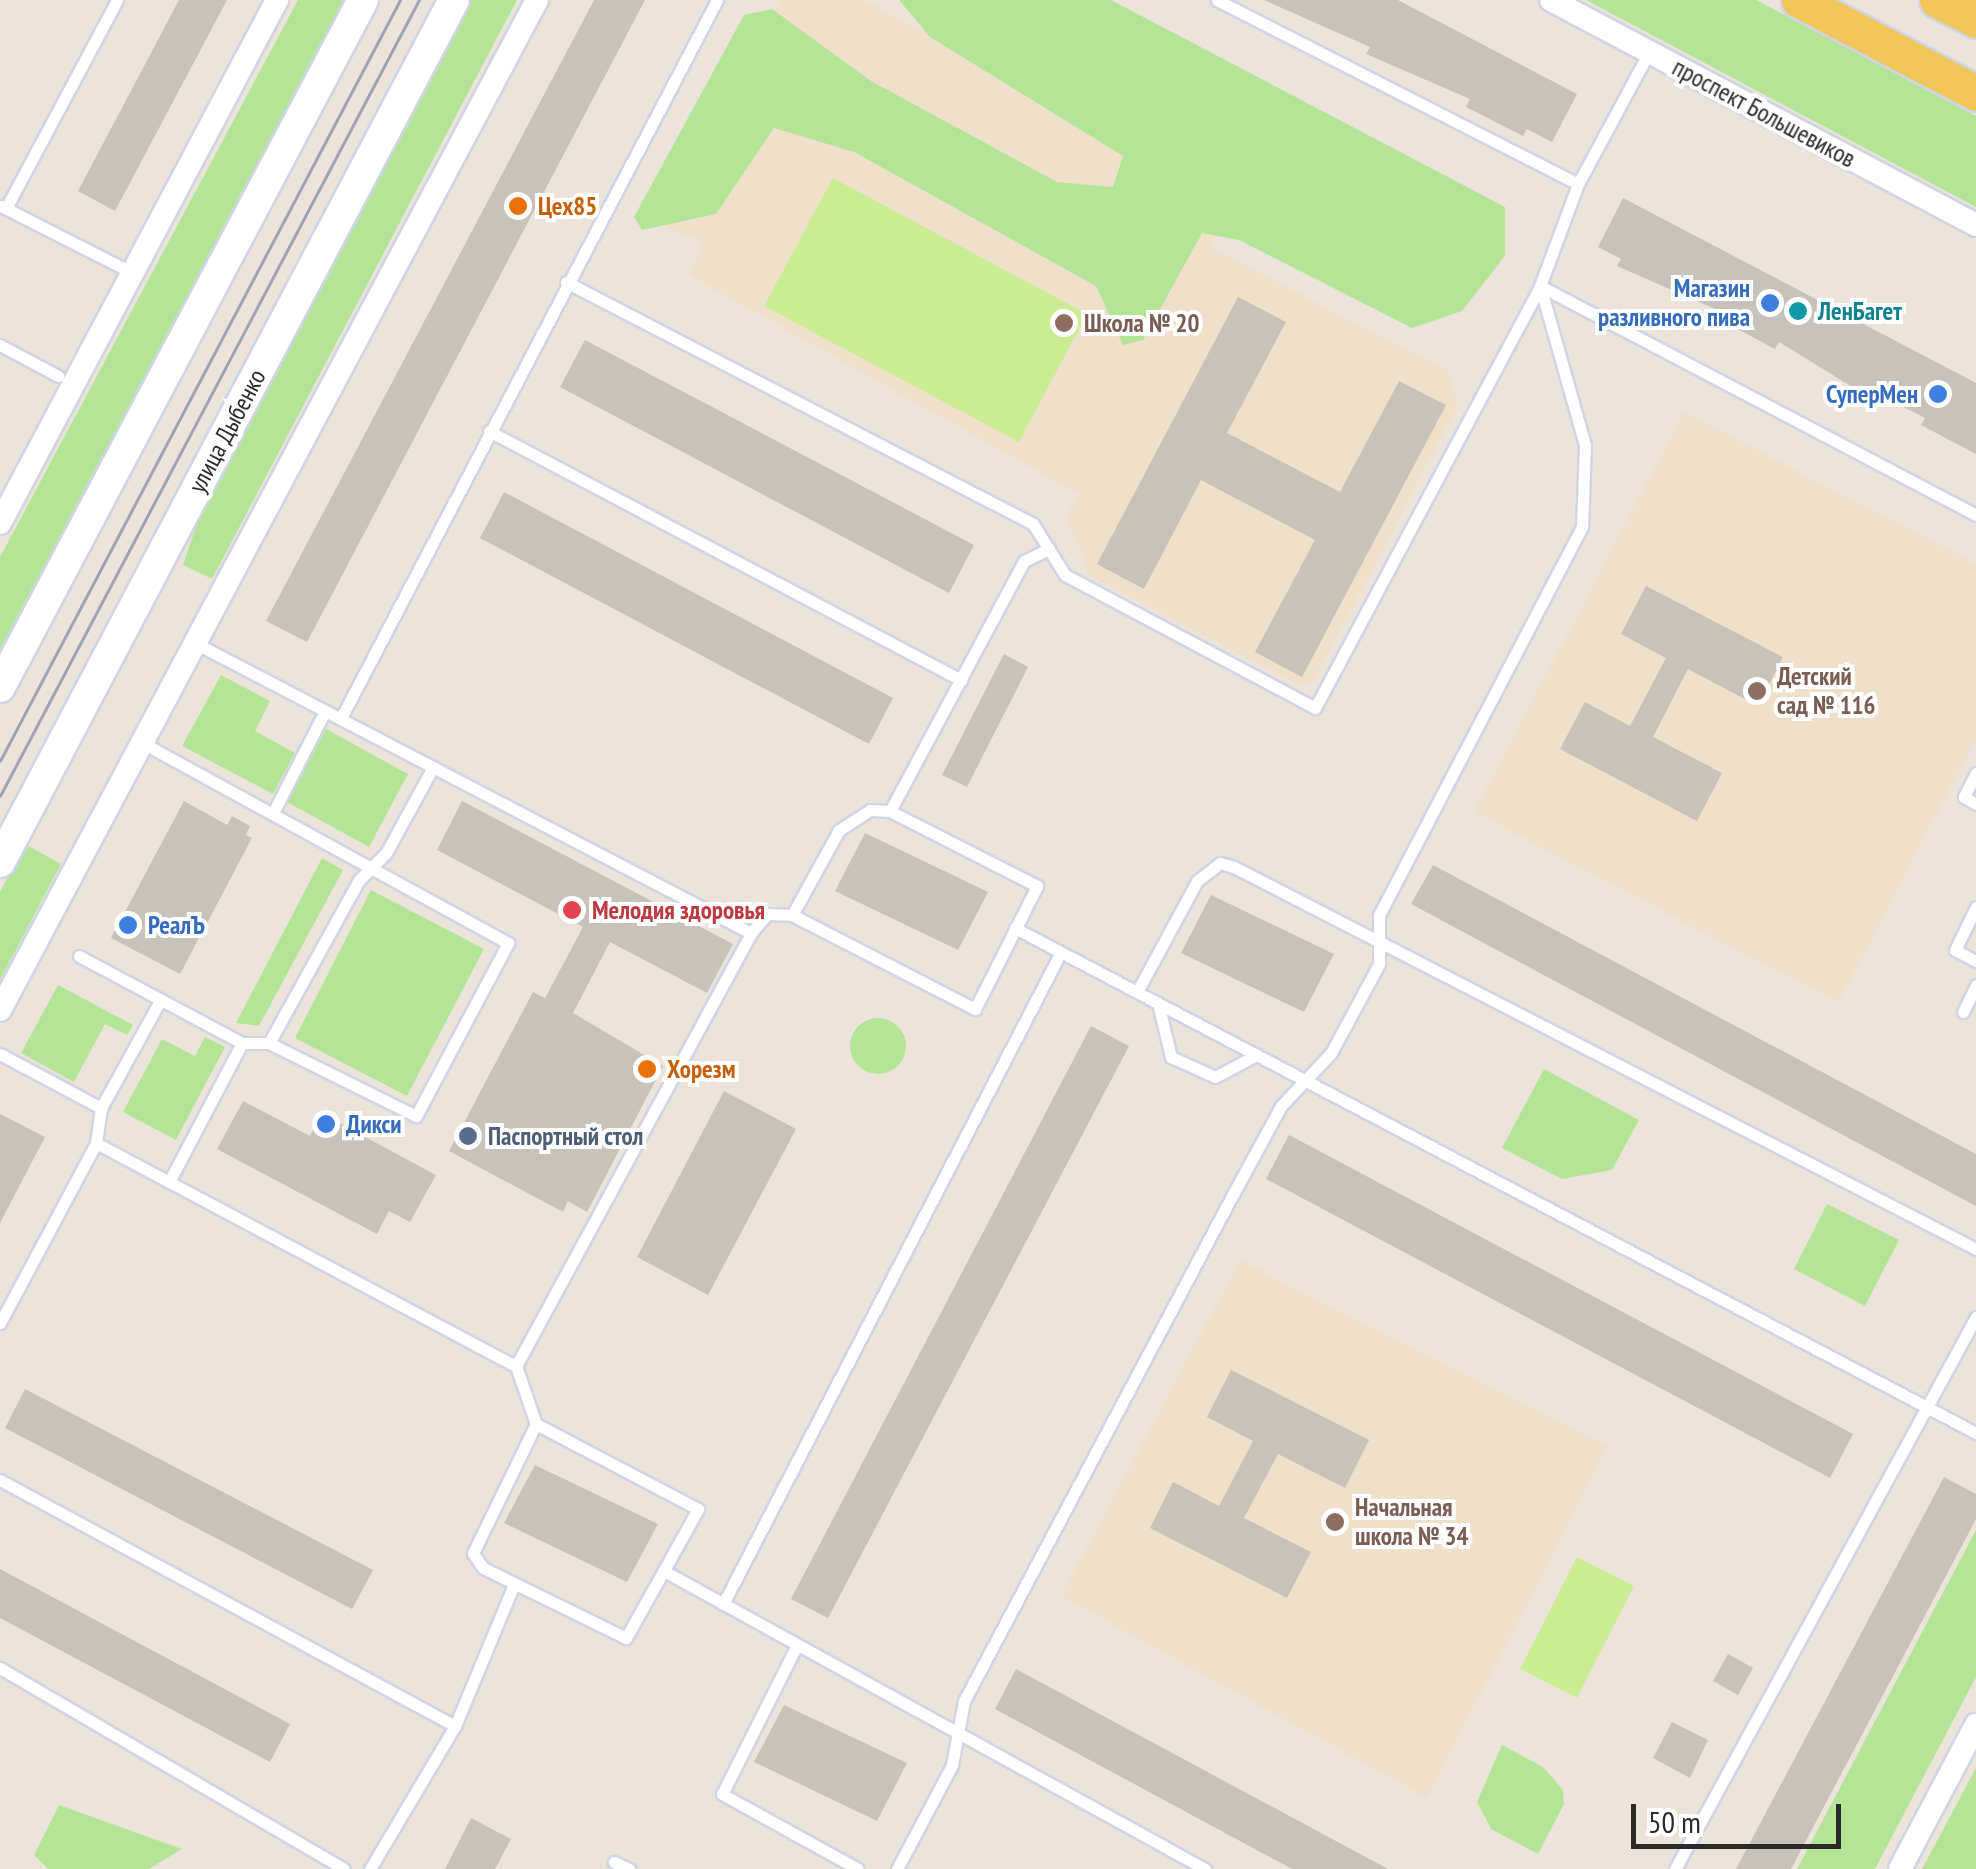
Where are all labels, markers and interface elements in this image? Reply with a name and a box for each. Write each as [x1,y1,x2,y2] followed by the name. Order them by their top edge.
[1667,52,1861,174] street label: проспект Большевиков
[538,191,597,221] place label: Цех85
[507,195,529,217] marker: Цех85
[1598,274,1750,333] place label: Магазин разливного пива
[1759,292,1781,314] marker: Магазин разливного пива
[1818,296,1902,326] place label: ЛенБагет
[1787,300,1809,322] marker: ЛенБагет
[1084,308,1199,338] place label: Школа № 20
[1053,312,1075,334] marker: Школа № 20
[182,364,272,498] street label: улица Дыбенко
[1826,379,1918,409] place label: СуперМен
[1927,383,1949,405] marker: СуперМен
[1777,662,1875,721] place label: Детский сад № 116
[1746,680,1768,702] marker: Детский сад № 116
[592,895,765,925] place label: Мелодия здоровья
[561,899,583,921] marker: Мелодия здоровья
[148,910,205,940] place label: РеалЪ
[117,914,139,936] marker: РеалЪ
[667,1054,736,1084] place label: Хорезм
[636,1058,658,1080] marker: Хорезм
[346,1109,402,1139] place label: Дикси
[315,1113,337,1135] marker: Дикси
[488,1121,643,1151] place label: Паспортный стол
[457,1125,479,1147] marker: Паспортный стол
[1355,1493,1468,1552] place label: Начальная школа № 34
[1324,1511,1346,1533] marker: Начальная школа № 34
[1636,1784,1846,1846] scale bar
[1648,1802,1701,1841] text: 50 m

